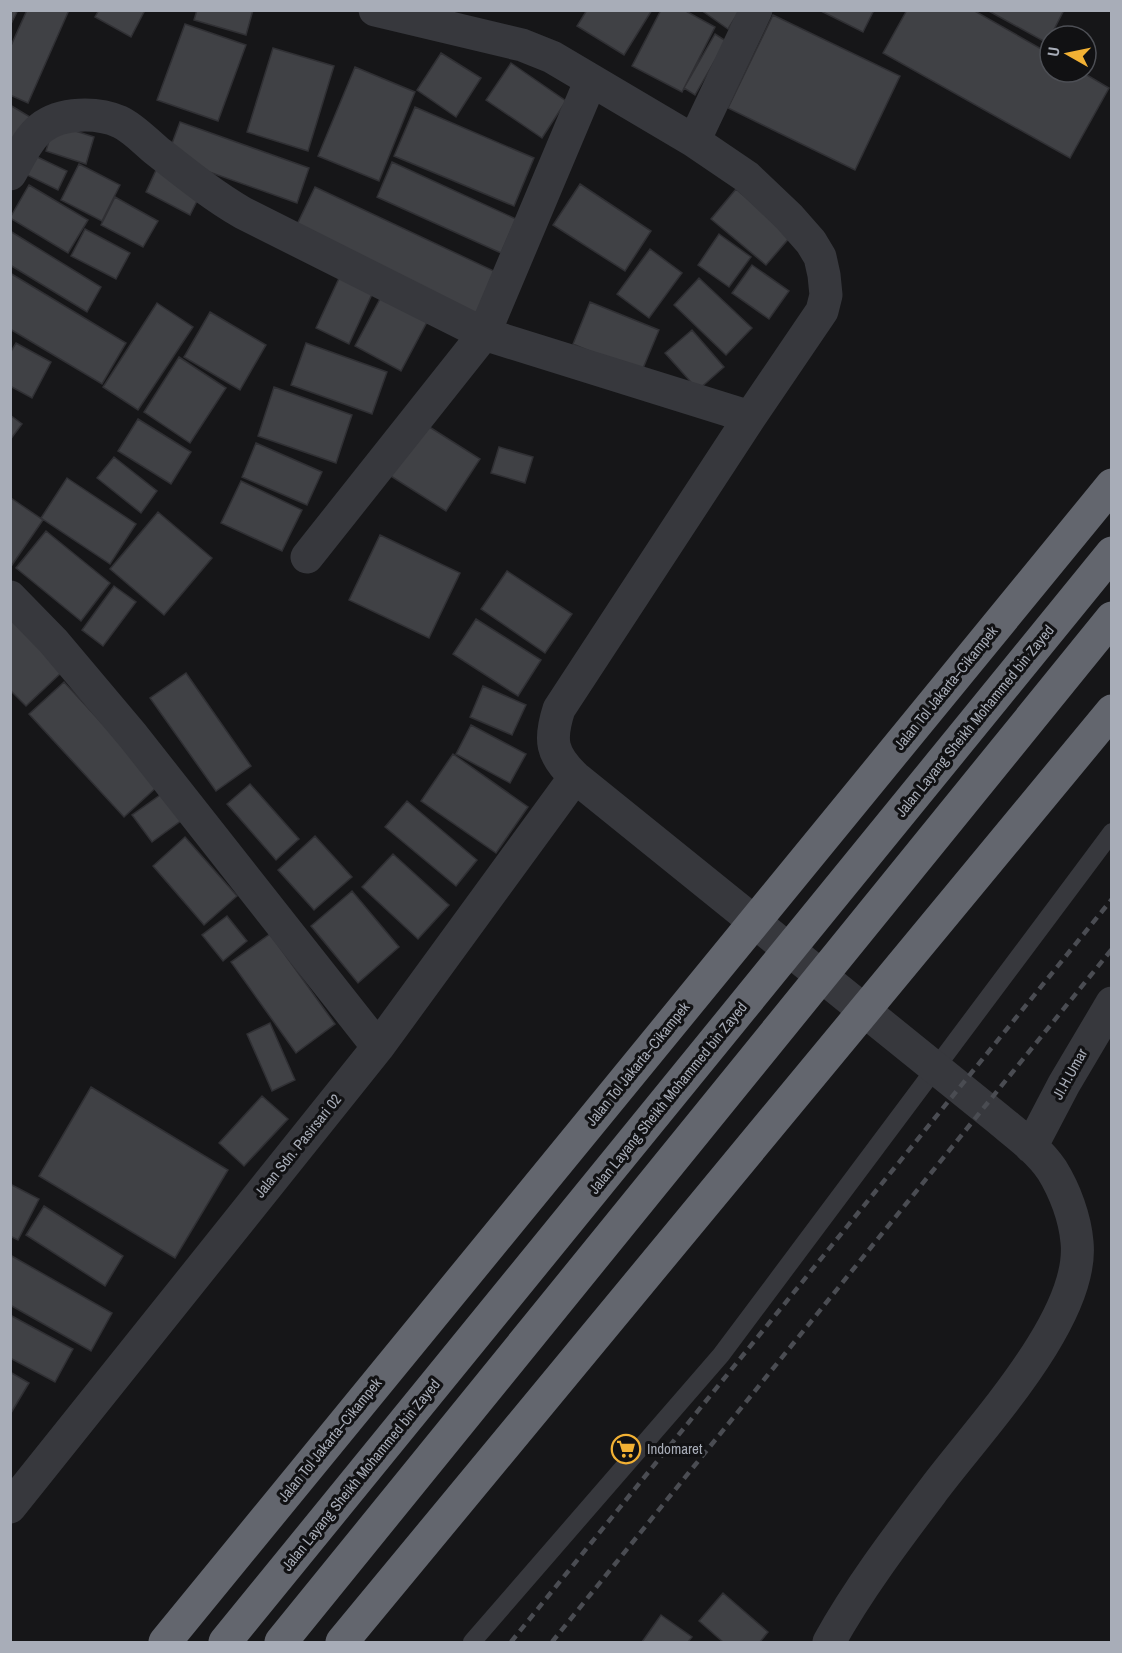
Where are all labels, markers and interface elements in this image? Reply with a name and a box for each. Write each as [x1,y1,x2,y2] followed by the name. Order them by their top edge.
[1038,24,1098,84] north arrow
[1042,45,1065,58] text: U
[889,620,1003,754] street label: Jalan Tol Jakarta–Cikampek
[891,620,1059,821] street label: Jalan Layang Sheikh Mohammed bin Zayed
[581,996,695,1130] street label: Jalan Tol Jakarta–Cikampek
[584,997,752,1198] street label: Jalan Layang Sheikh Mohammed bin Zayed
[1047,1044,1092,1103] street label: JI.H.Umar
[249,1089,346,1202] street label: Jalan Sdn. Pasirsari 02
[273,1372,387,1506] street label: Jalan Tol Jakarta–Cikampek
[277,1374,445,1575] street label: Jalan Layang Sheikh Mohammed bin Zayed
[610,1433,642,1465] supermarket icon: Indomaret
[647,1438,703,1459] place label: Indomaret

